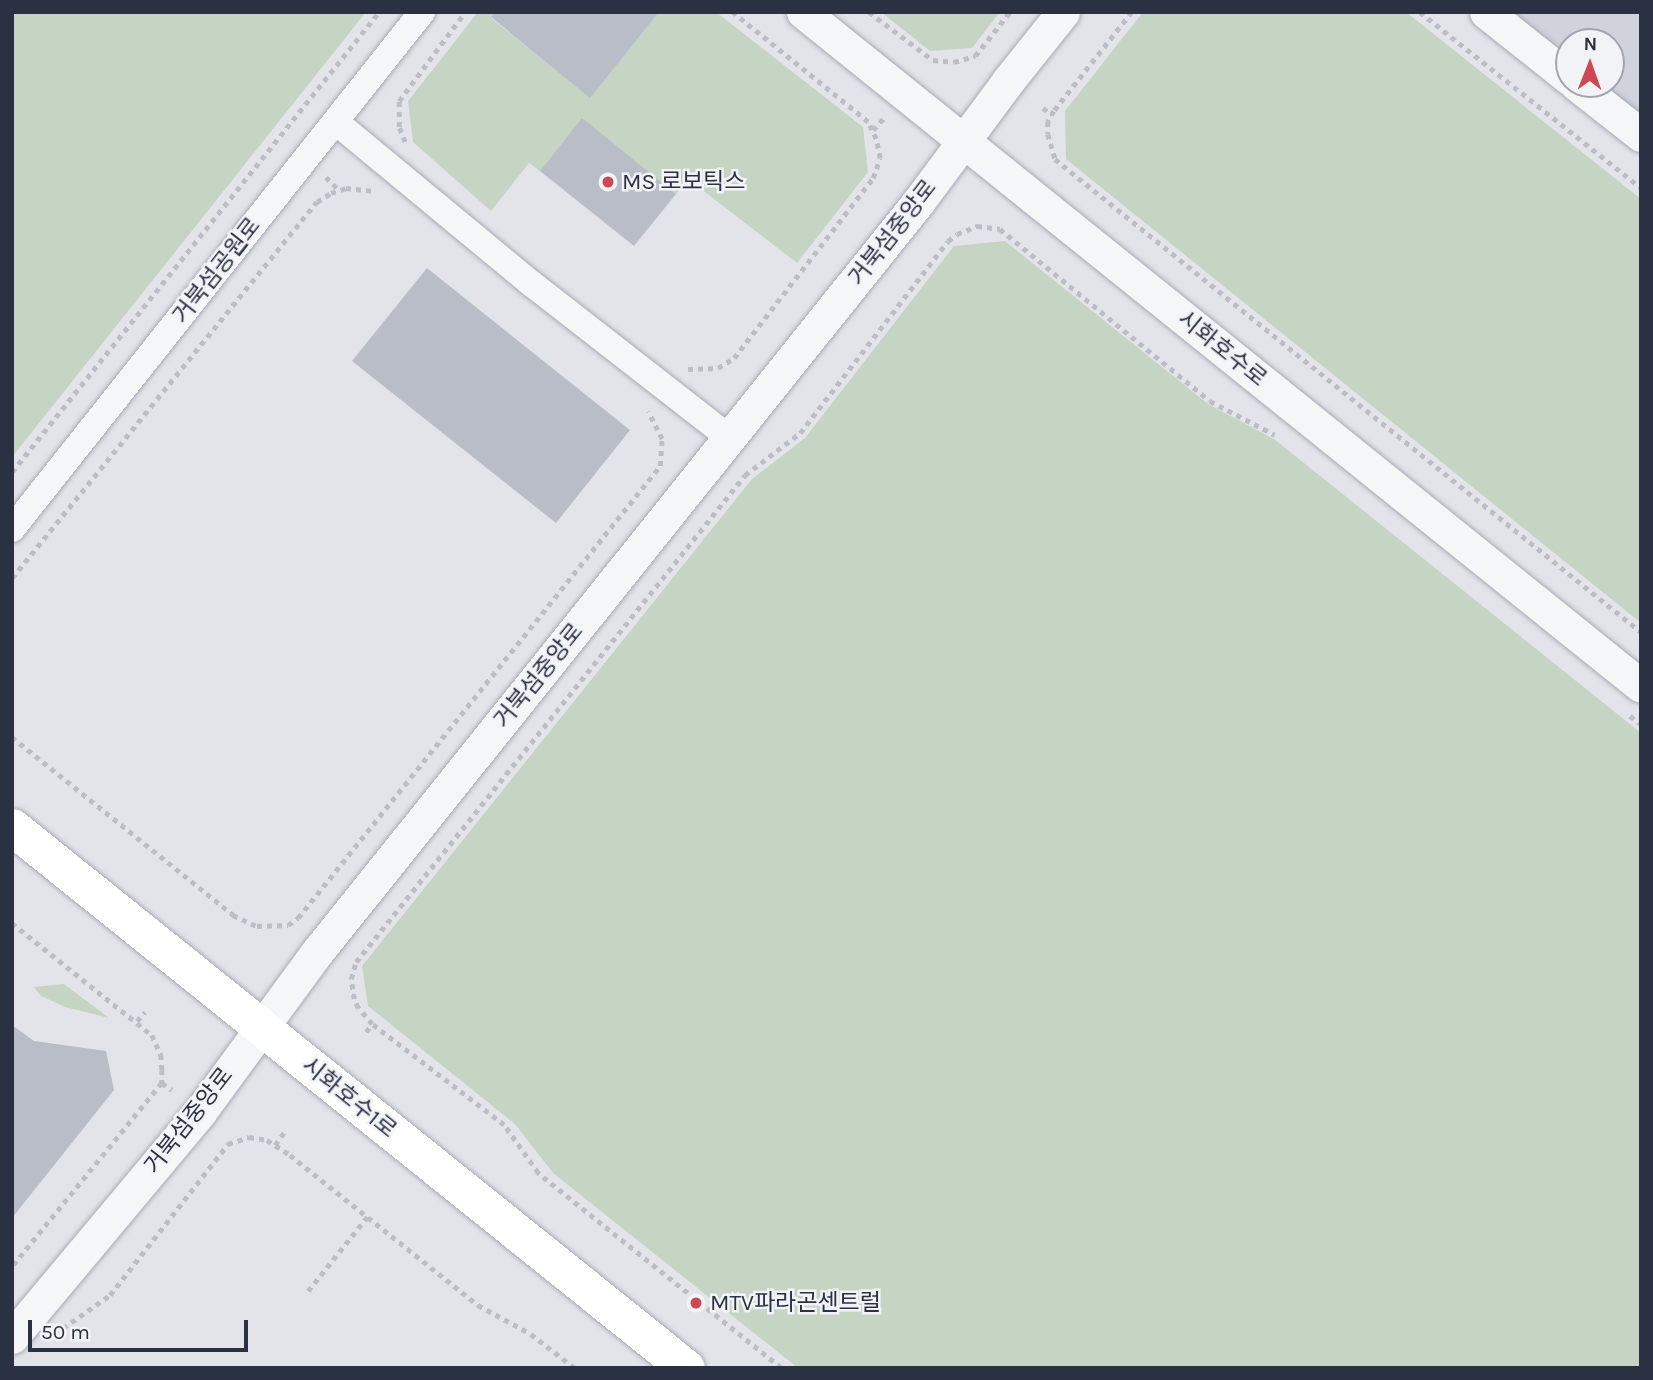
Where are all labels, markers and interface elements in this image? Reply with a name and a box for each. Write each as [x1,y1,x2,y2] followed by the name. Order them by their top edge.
[1555,28,1625,98] north arrow
[1583,33,1597,55] text: N
[622,168,745,196] place label: MS 로보틱스
[600,174,616,190] marker: MS 로보틱스
[843,174,943,292] street label: 거북섬중앙로
[167,212,267,330] street label: 거북섬공원로
[1172,305,1272,393] street label: 시화호수로
[488,618,590,734] street label: 거북섬중앙로
[296,1052,402,1144] street label: 시화호수1로
[139,1062,239,1180] street label: 거북섬중앙로
[710,1289,881,1317] place label: MTV파라곤센트럴
[688,1295,704,1311] marker: MTV파라곤센트럴
[32,1306,252,1350] scale bar
[41,1320,90,1344] text: 50 m

